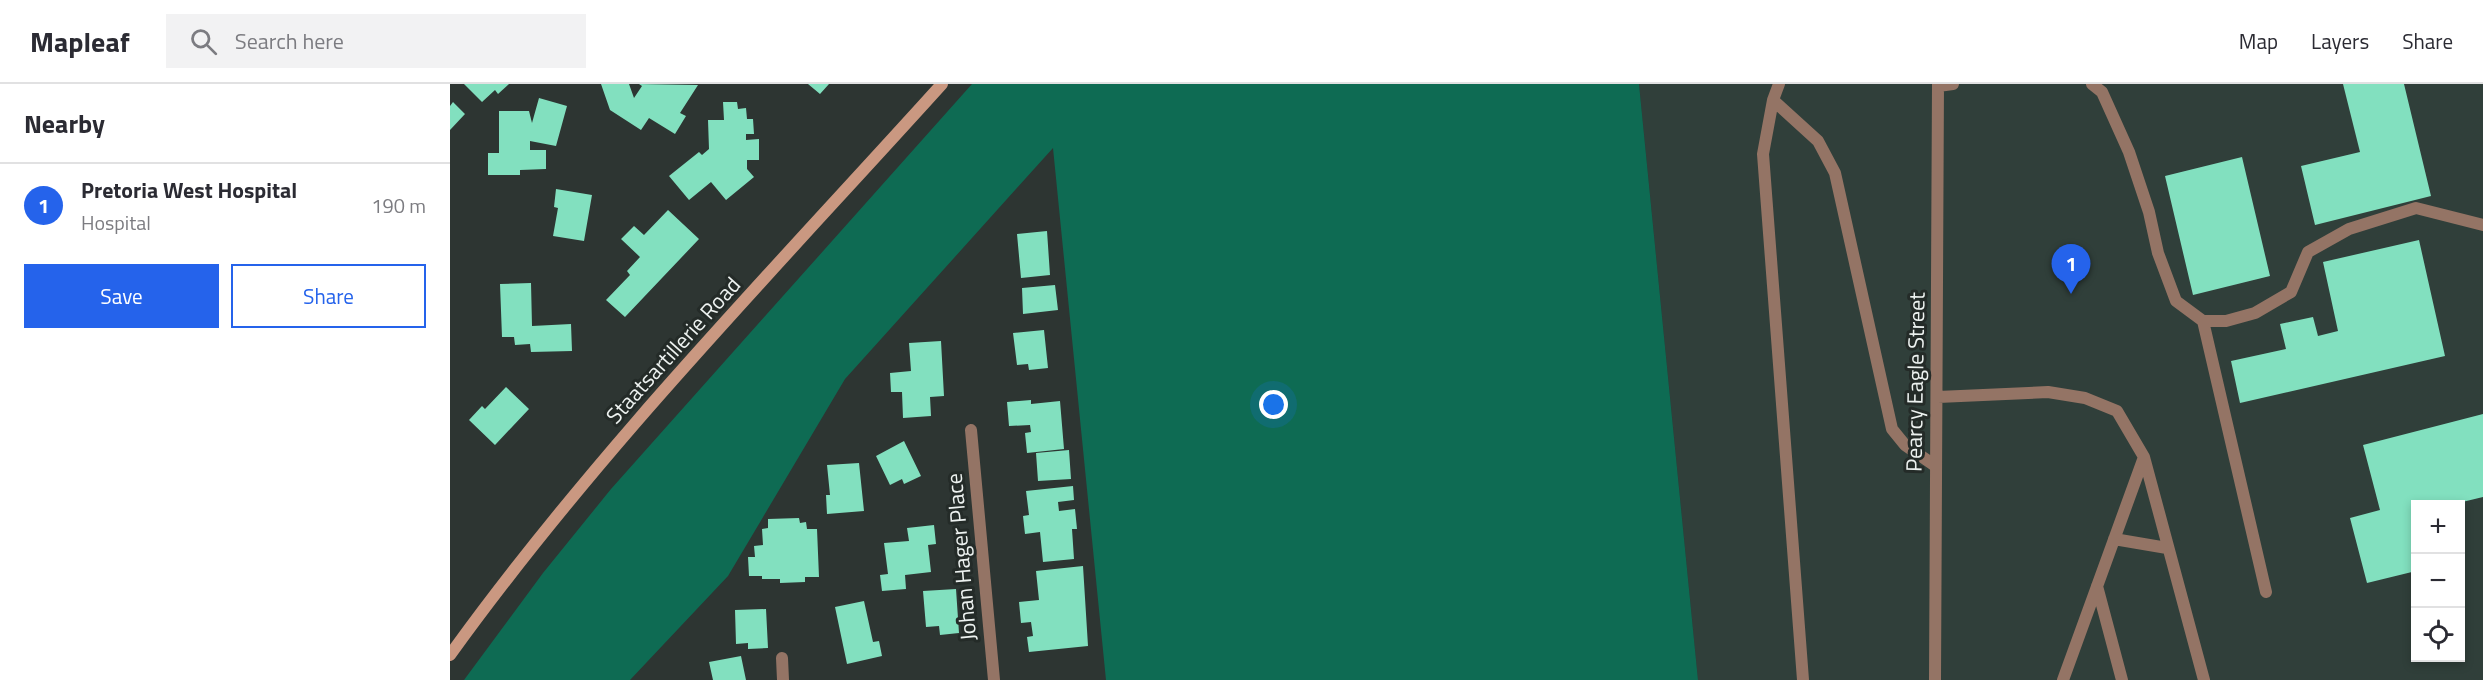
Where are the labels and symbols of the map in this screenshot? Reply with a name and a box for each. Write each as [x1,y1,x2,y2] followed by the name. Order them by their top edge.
[2052,244,2090,294] pin: 1
[597,269,749,431] street label: Staatsartillerie Road
[1896,292,1934,472] street label: Pearcy Eagle Street
[1259,390,1288,419] your location
[937,472,985,642] street label: Johan Hager Place

